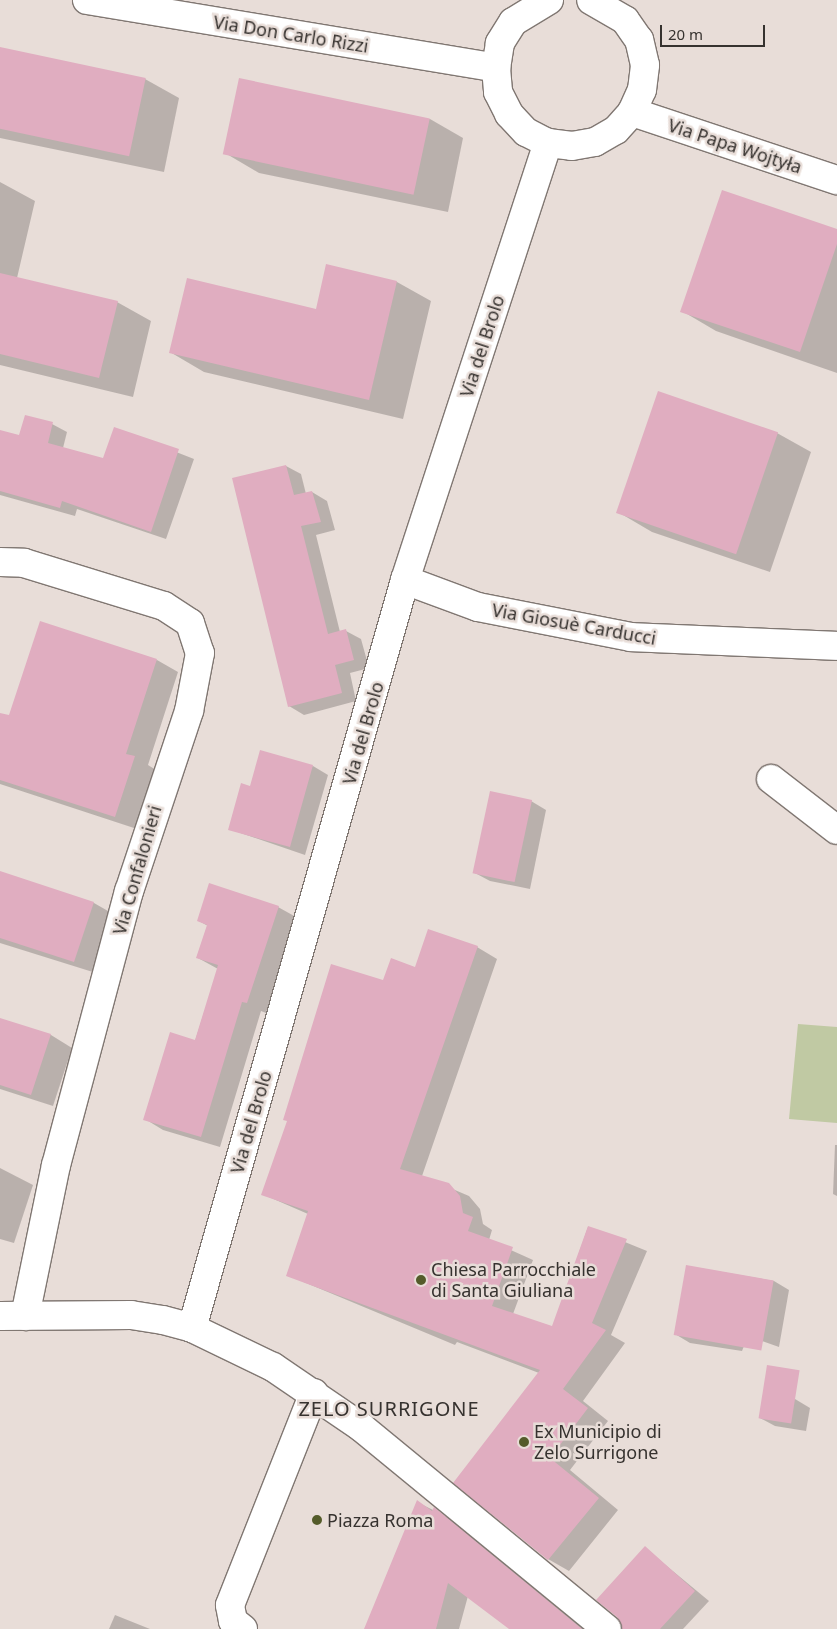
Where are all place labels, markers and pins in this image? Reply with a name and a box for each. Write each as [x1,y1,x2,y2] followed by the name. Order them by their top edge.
[431,1259,596,1302] place label: Chiesa Parrocchiale di Santa Giuliana
[415,1274,427,1286] marker: Chiesa Parrocchiale di Santa Giuliana
[534,1421,662,1464] place label: Ex Municipio di Zelo Surrigone
[518,1436,530,1448] marker: Ex Municipio di Zelo Surrigone
[327,1509,433,1531] place label: Piazza Roma
[311,1514,323,1526] marker: Piazza Roma

